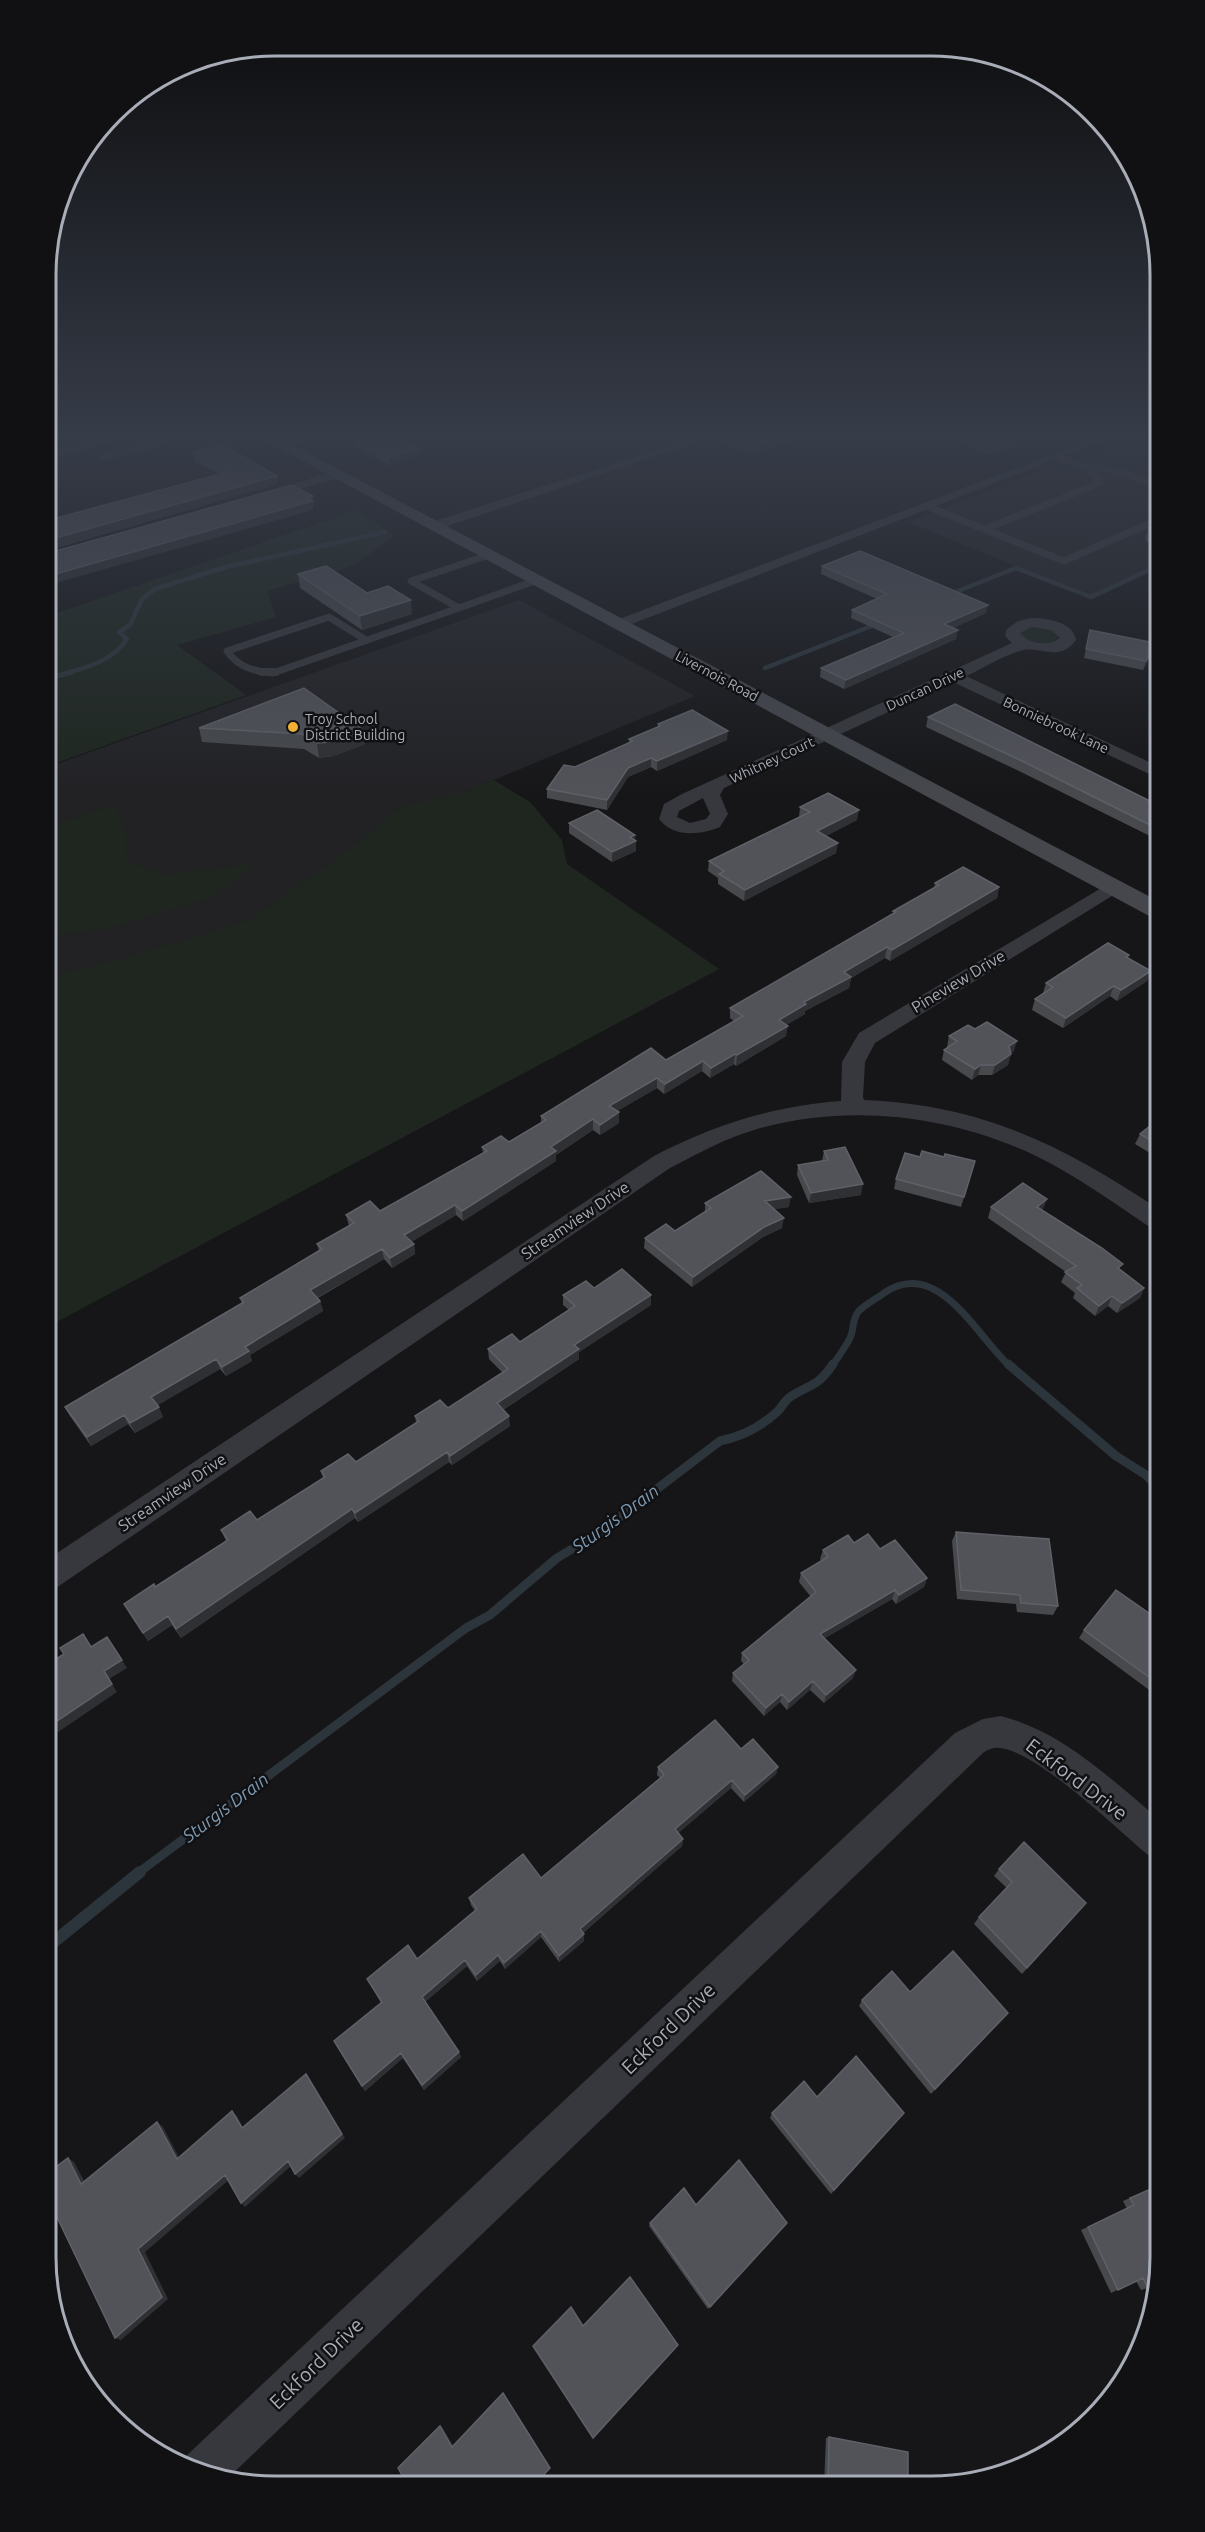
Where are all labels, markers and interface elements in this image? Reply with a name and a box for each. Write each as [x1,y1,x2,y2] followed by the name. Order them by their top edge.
[673,647,761,705] street label: Livernois Road
[884,664,966,714] street label: Duncan Drive
[1001,694,1111,756] street label: Bonniebrook Lane
[305,711,405,743] place label: Troy School District Building
[286,720,300,734] marker: Troy School District Building
[727,733,817,786] street label: Whitney Court
[908,946,1008,1016] street label: Pineview Drive
[518,1177,632,1263] street label: Streamview Drive
[115,1449,229,1535] street label: Streamview Drive
[567,1480,662,1557] water label: Sturgis Drain
[1022,1733,1132,1825] street label: Eckford Drive
[177,1768,272,1846] water label: Sturgis Drain
[616,1978,720,2078] street label: Eckford Drive
[264,2313,368,2413] street label: Eckford Drive

